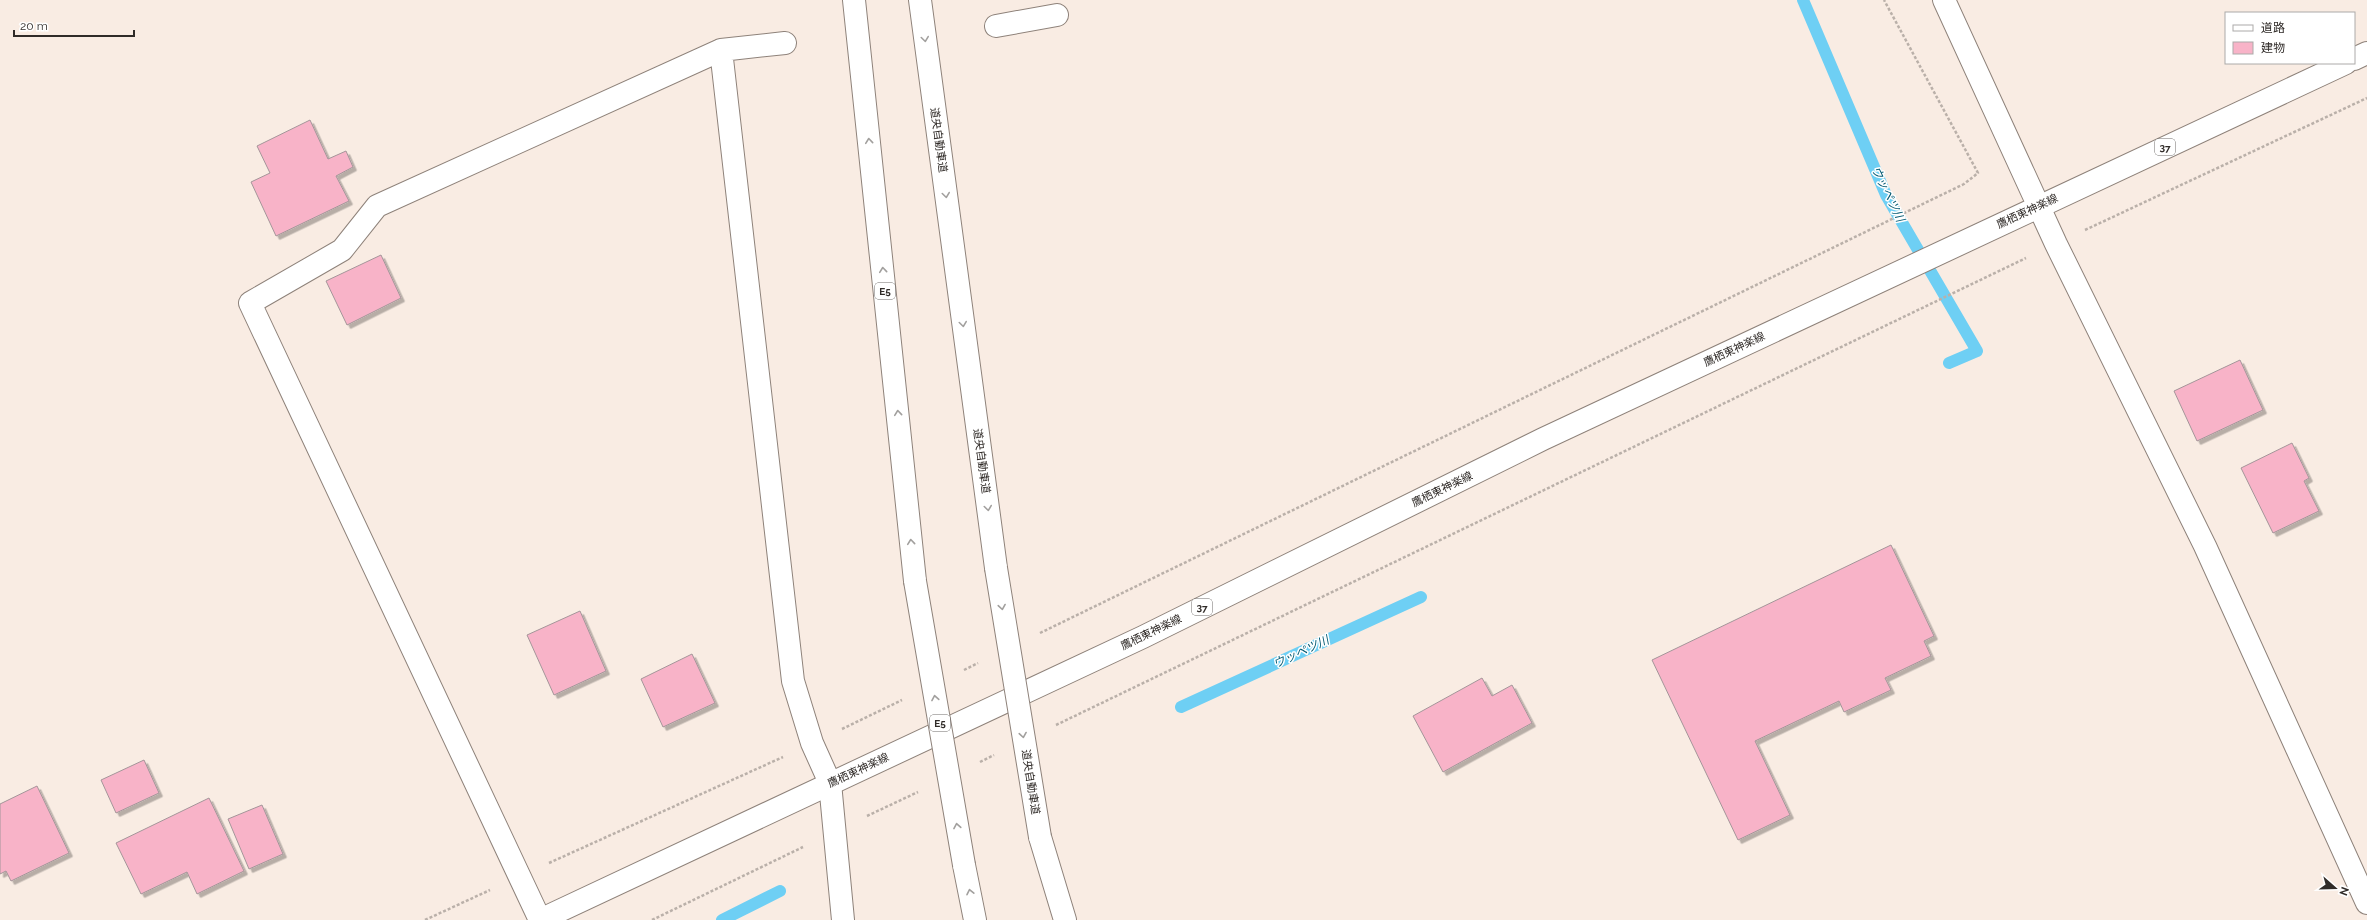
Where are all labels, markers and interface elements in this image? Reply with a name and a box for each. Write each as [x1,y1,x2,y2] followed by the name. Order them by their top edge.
[14,12,134,38] scale bar
[2225,12,2355,64] legend
[20,19,48,33] text: 20 m
[2261,21,2285,35] text: 道路
[920,36,929,42] one-way arrow
[2261,41,2285,55] text: 建物
[927,106,950,174] street label: 道央自動車道
[865,138,874,144] one-way arrow
[2155,139,2175,155] road number: 37
[1869,164,1908,226] water label: ウッペツ川
[941,192,950,198] one-way arrow
[1995,192,2060,231] street label: 鷹栖東神楽線
[878,267,887,273] one-way arrow
[875,283,895,299] road number: E5
[958,321,967,327] one-way arrow
[1702,330,1767,369] street label: 鷹栖東神楽線
[893,410,902,416] one-way arrow
[970,427,993,495] street label: 道央自動車道
[1410,469,1475,510] street label: 鷹栖東神楽線
[983,505,992,512] one-way arrow
[907,539,916,545] one-way arrow
[1192,599,1212,615] road number: 37
[997,604,1006,610] one-way arrow
[1119,612,1184,653] street label: 鷹栖東神楽線
[1271,632,1333,671] water label: ウッペツ川
[932,695,940,701] one-way arrow
[930,715,950,731] road number: E5
[1019,732,1027,738] one-way arrow
[1019,748,1042,816] street label: 道央自動車道
[826,751,891,790] street label: 鷹栖東神楽線
[954,823,962,829] one-way arrow
[2315,868,2355,908] north arrow
[2336,885,2351,897] text: N
[966,889,974,896] one-way arrow

